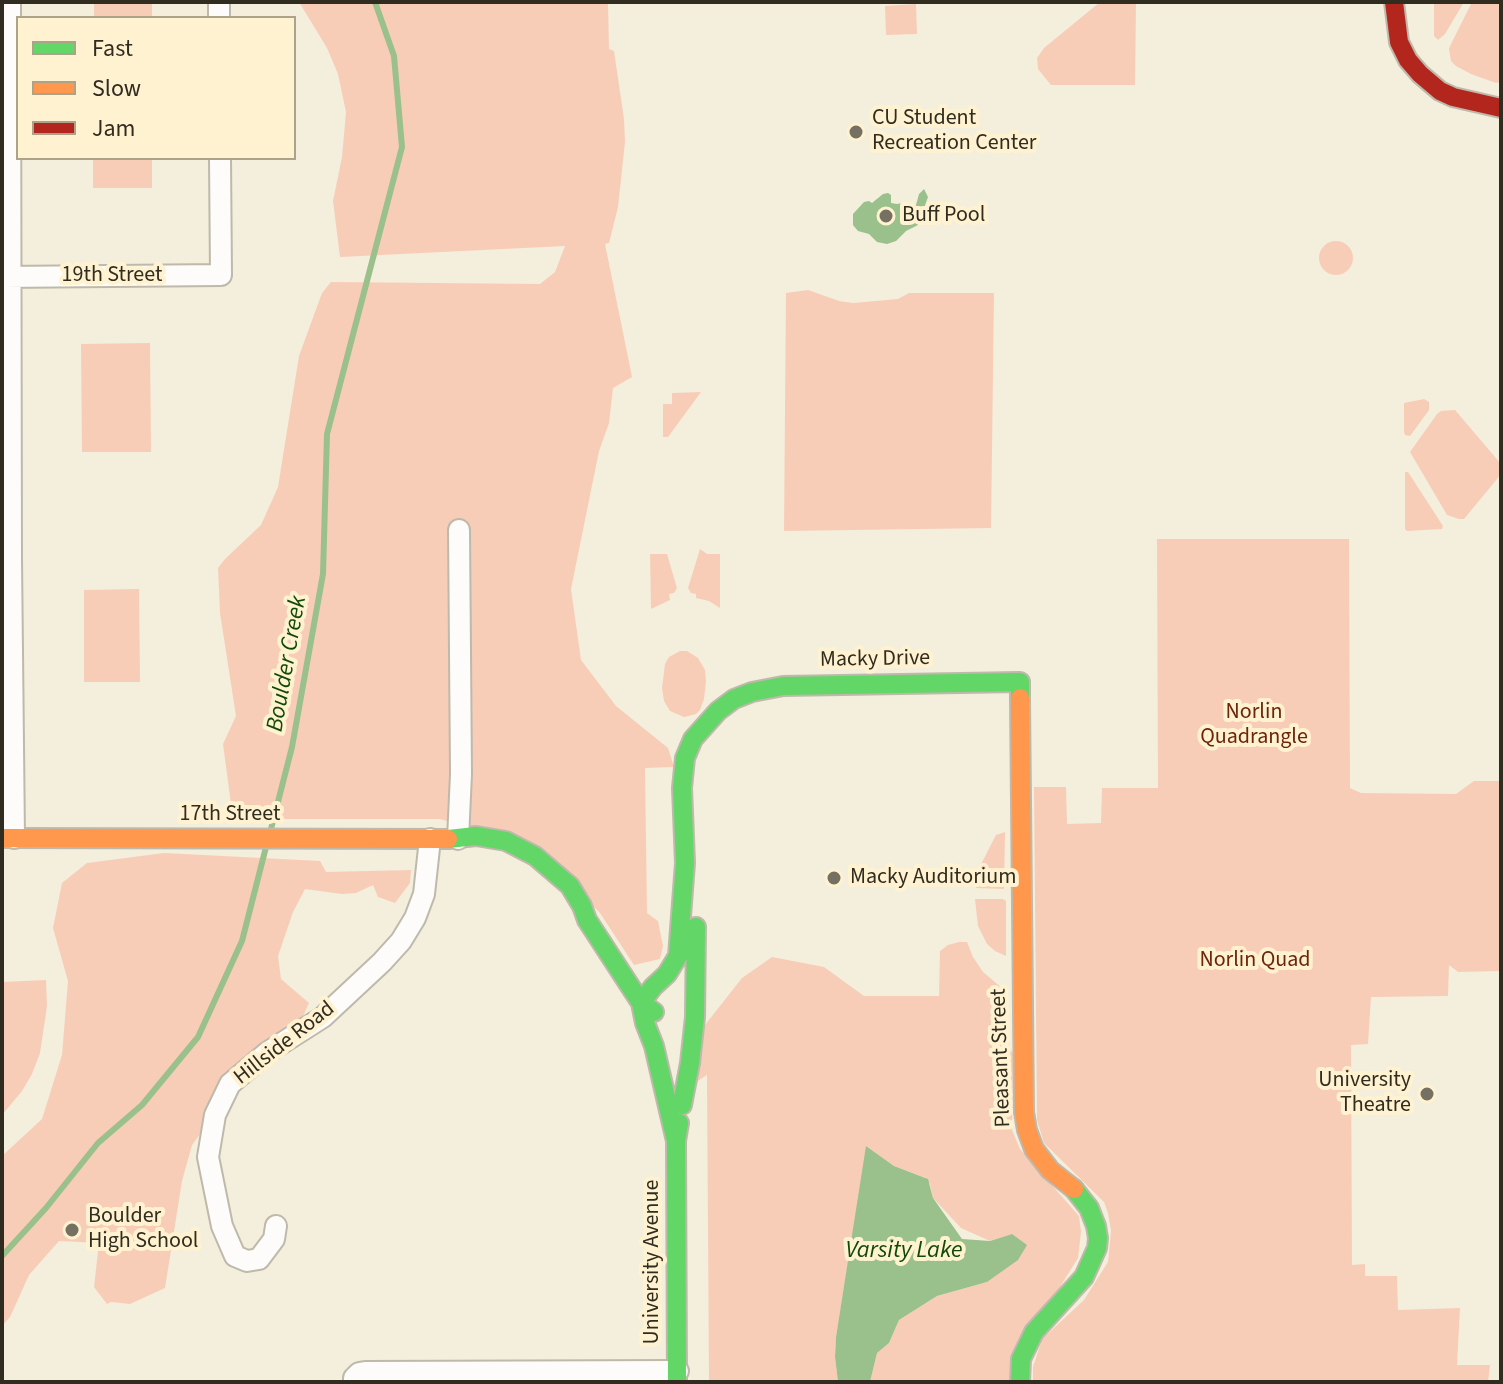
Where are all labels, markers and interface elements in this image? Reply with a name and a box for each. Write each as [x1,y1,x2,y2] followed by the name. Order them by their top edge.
[16,16,296,160] legend
[92,31,133,66] text: Fast
[92,71,141,106] text: Slow
[872,106,1036,158] place label: CU Student Recreation Center
[92,111,136,146] text: Jam
[847,123,865,141] marker: CU Student Recreation Center
[902,203,985,229] place label: Buff Pool
[877,207,895,225] marker: Buff Pool
[62,263,162,289] street label: 19th Street
[262,594,314,734] water label: Boulder Creek
[820,646,930,674] street label: Macky Drive
[1200,700,1308,752] park label: Norlin Quadrangle
[180,802,280,828] street label: 17th Street
[850,865,1016,891] place label: Macky Auditorium
[825,869,843,887] marker: Macky Auditorium
[1199,948,1311,974] park label: Norlin Quad
[986,988,1018,1128] street label: Pleasant Street
[229,997,341,1091] street label: Hillside Road
[1318,1068,1411,1120] place label: University Theatre
[1418,1085,1436,1103] marker: University Theatre
[640,1180,666,1344] street label: University Avenue
[88,1204,198,1256] place label: Boulder High School
[63,1221,81,1239] marker: Boulder High School
[846,1238,962,1266] water label: Varsity Lake

